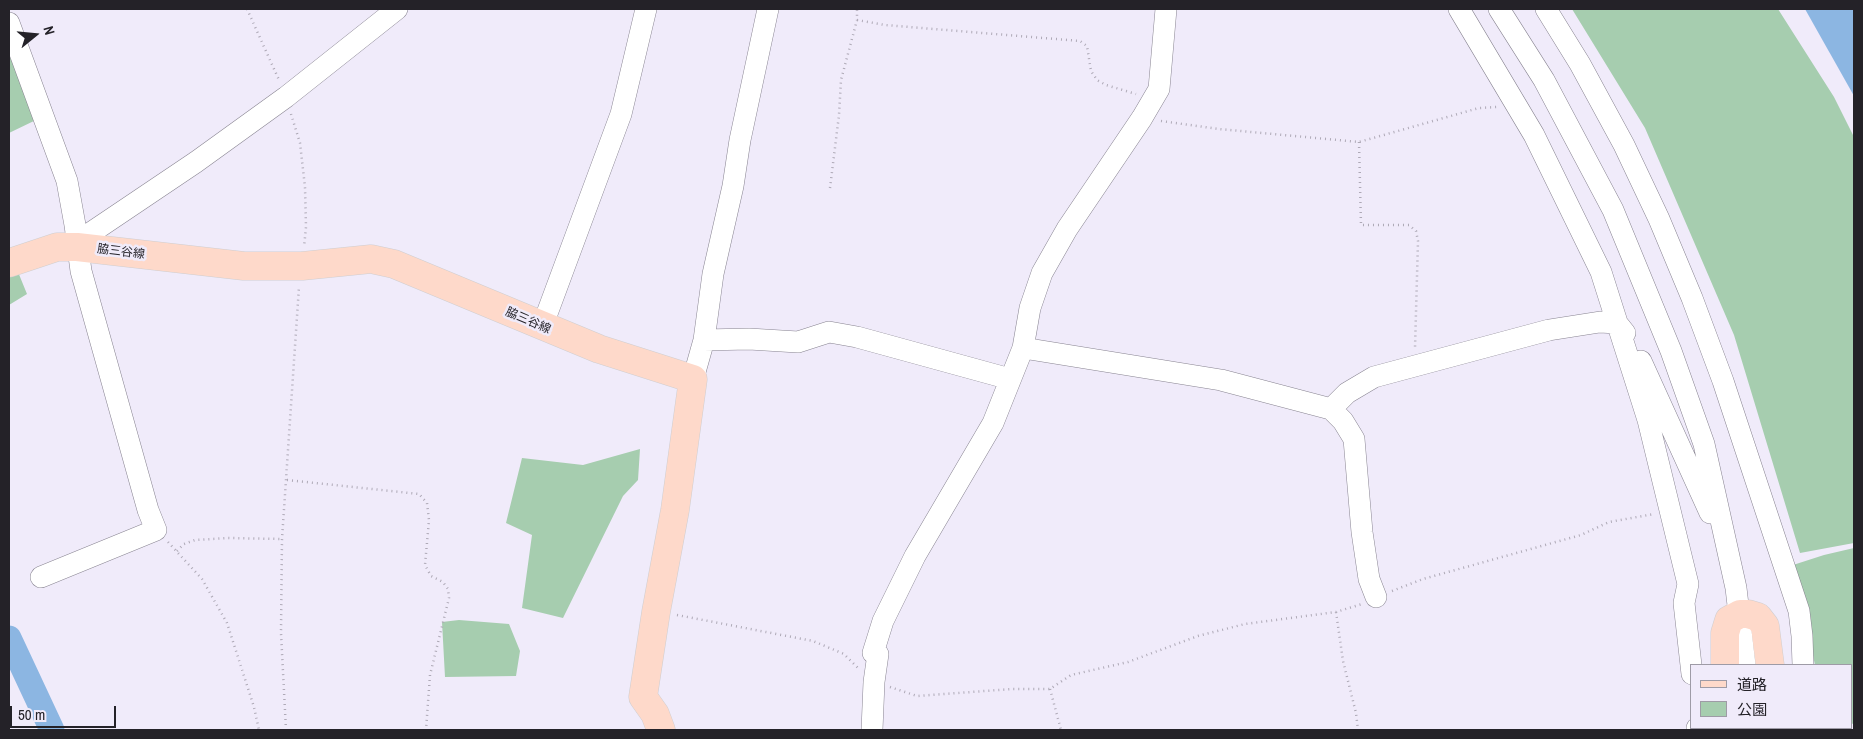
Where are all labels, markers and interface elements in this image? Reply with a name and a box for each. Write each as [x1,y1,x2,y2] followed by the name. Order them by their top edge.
[10,10,60,60] north arrow
[40,24,59,37] text: N
[96,242,146,262] street label: 脇三谷線
[503,305,553,337] street label: 脇三谷線
[1690,664,1853,729] legend
[1737,674,1767,695] text: 道路
[12,696,119,728] scale bar
[1737,699,1767,720] text: 公園
[18,704,45,725] text: 50 m

